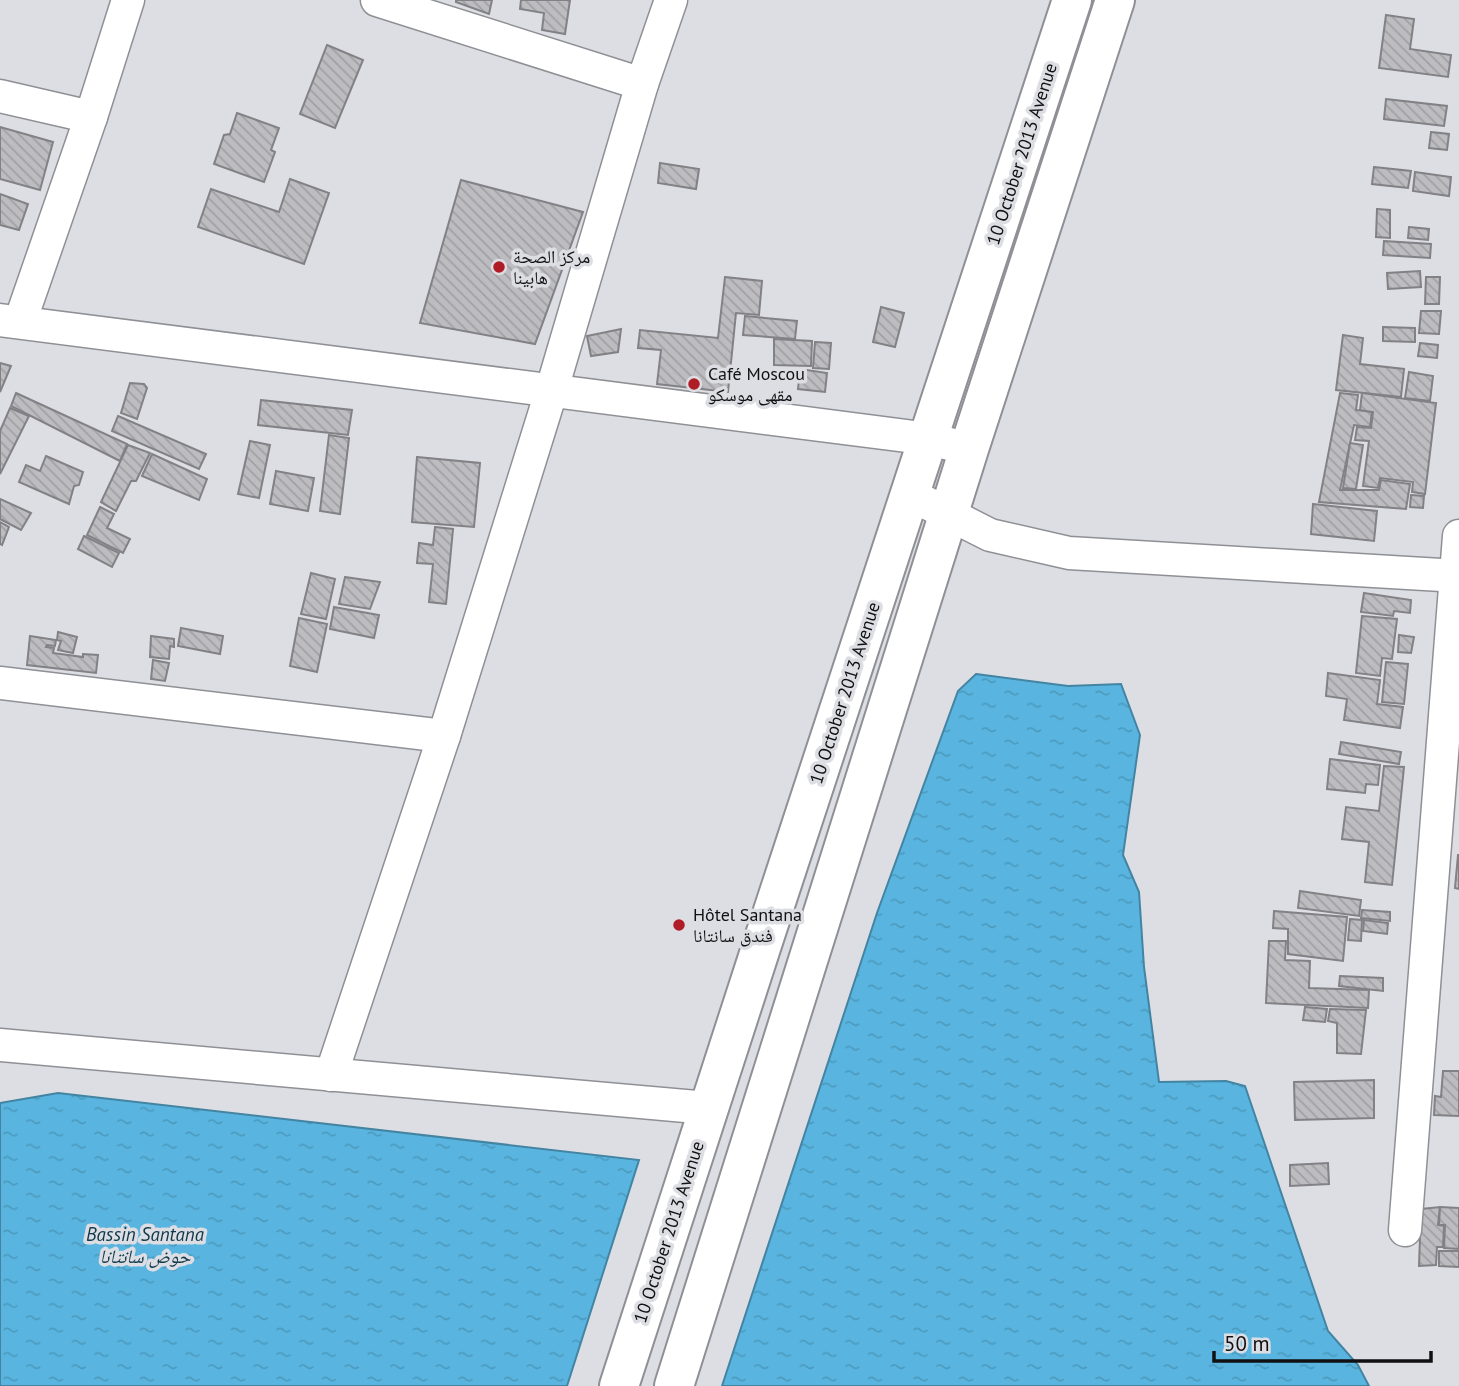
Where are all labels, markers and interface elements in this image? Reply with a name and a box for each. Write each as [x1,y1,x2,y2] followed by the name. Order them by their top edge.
[981,60,1062,248] street label: 10 October 2013 Avenue
[513,245,590,289] place label: مركز الصحة هابينا
[491,259,507,275] marker: مركز الصحة هابينا
[708,362,805,406] place label: Café Moscou مقهى موسكو
[686,376,702,392] marker: Café Moscou مقهى موسكو
[804,599,885,787] street label: 10 October 2013 Avenue
[693,903,802,947] place label: Hôtel Santana فندق سانتانا
[671,917,687,933] marker: Hôtel Santana فندق سانتانا
[628,1138,709,1326] street label: 10 October 2013 Avenue
[86,1222,205,1268] water label: Bassin Santana حوض سانتانا
[1214,1320,1431,1364] scale bar
[1224,1330,1270,1357] text: 50 m

